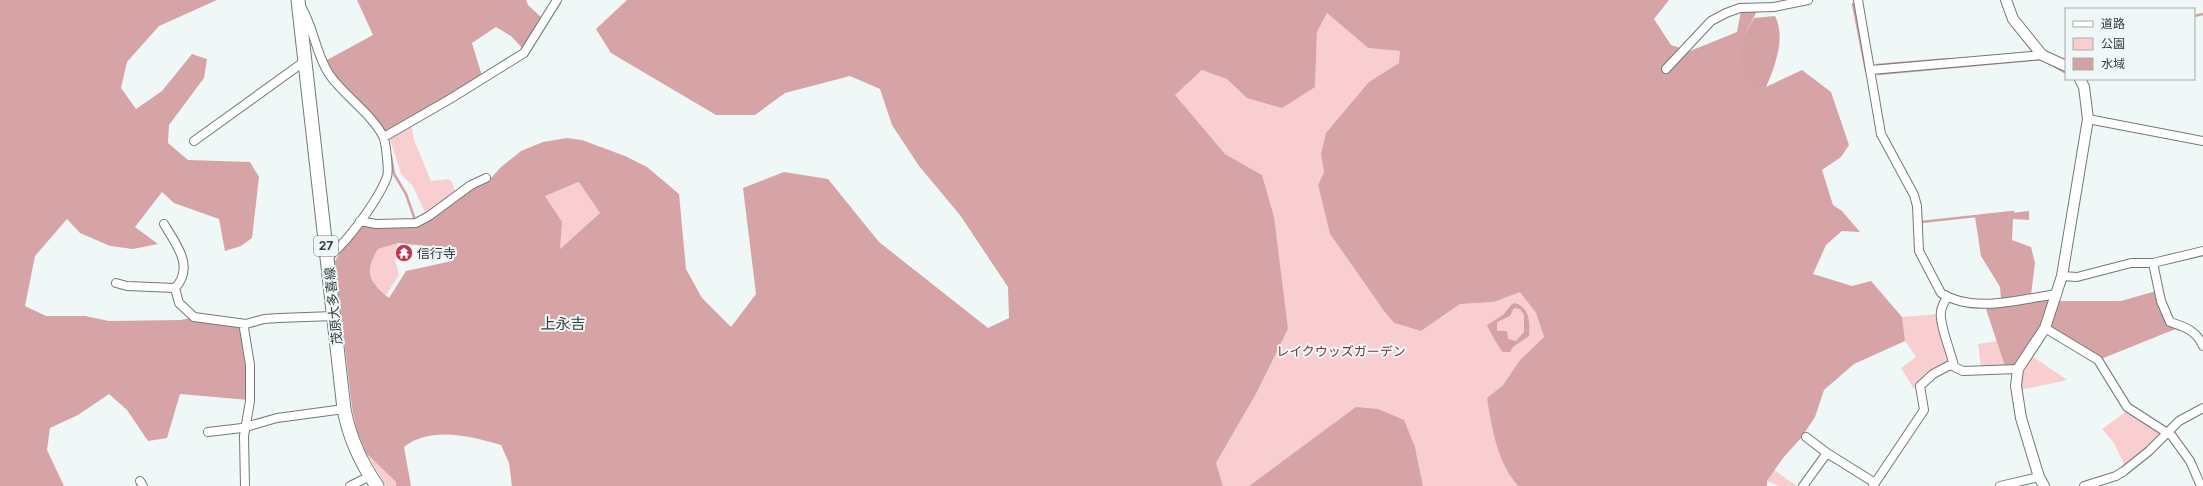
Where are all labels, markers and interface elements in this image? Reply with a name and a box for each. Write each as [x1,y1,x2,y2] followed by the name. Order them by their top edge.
[2065,8,2195,80] legend
[2101,16,2125,31] text: 道路
[2101,36,2125,51] text: 公園
[2101,56,2125,71] text: 水域
[314,236,338,256] road number: 27
[394,243,414,263] temple icon: 信行寺
[417,245,456,261] place label: 信行寺
[321,266,345,346] street label: 茂原大多喜線
[540,314,586,333] district label: 上永吉
[1276,343,1406,359] park label: レイクウッズガーデン

